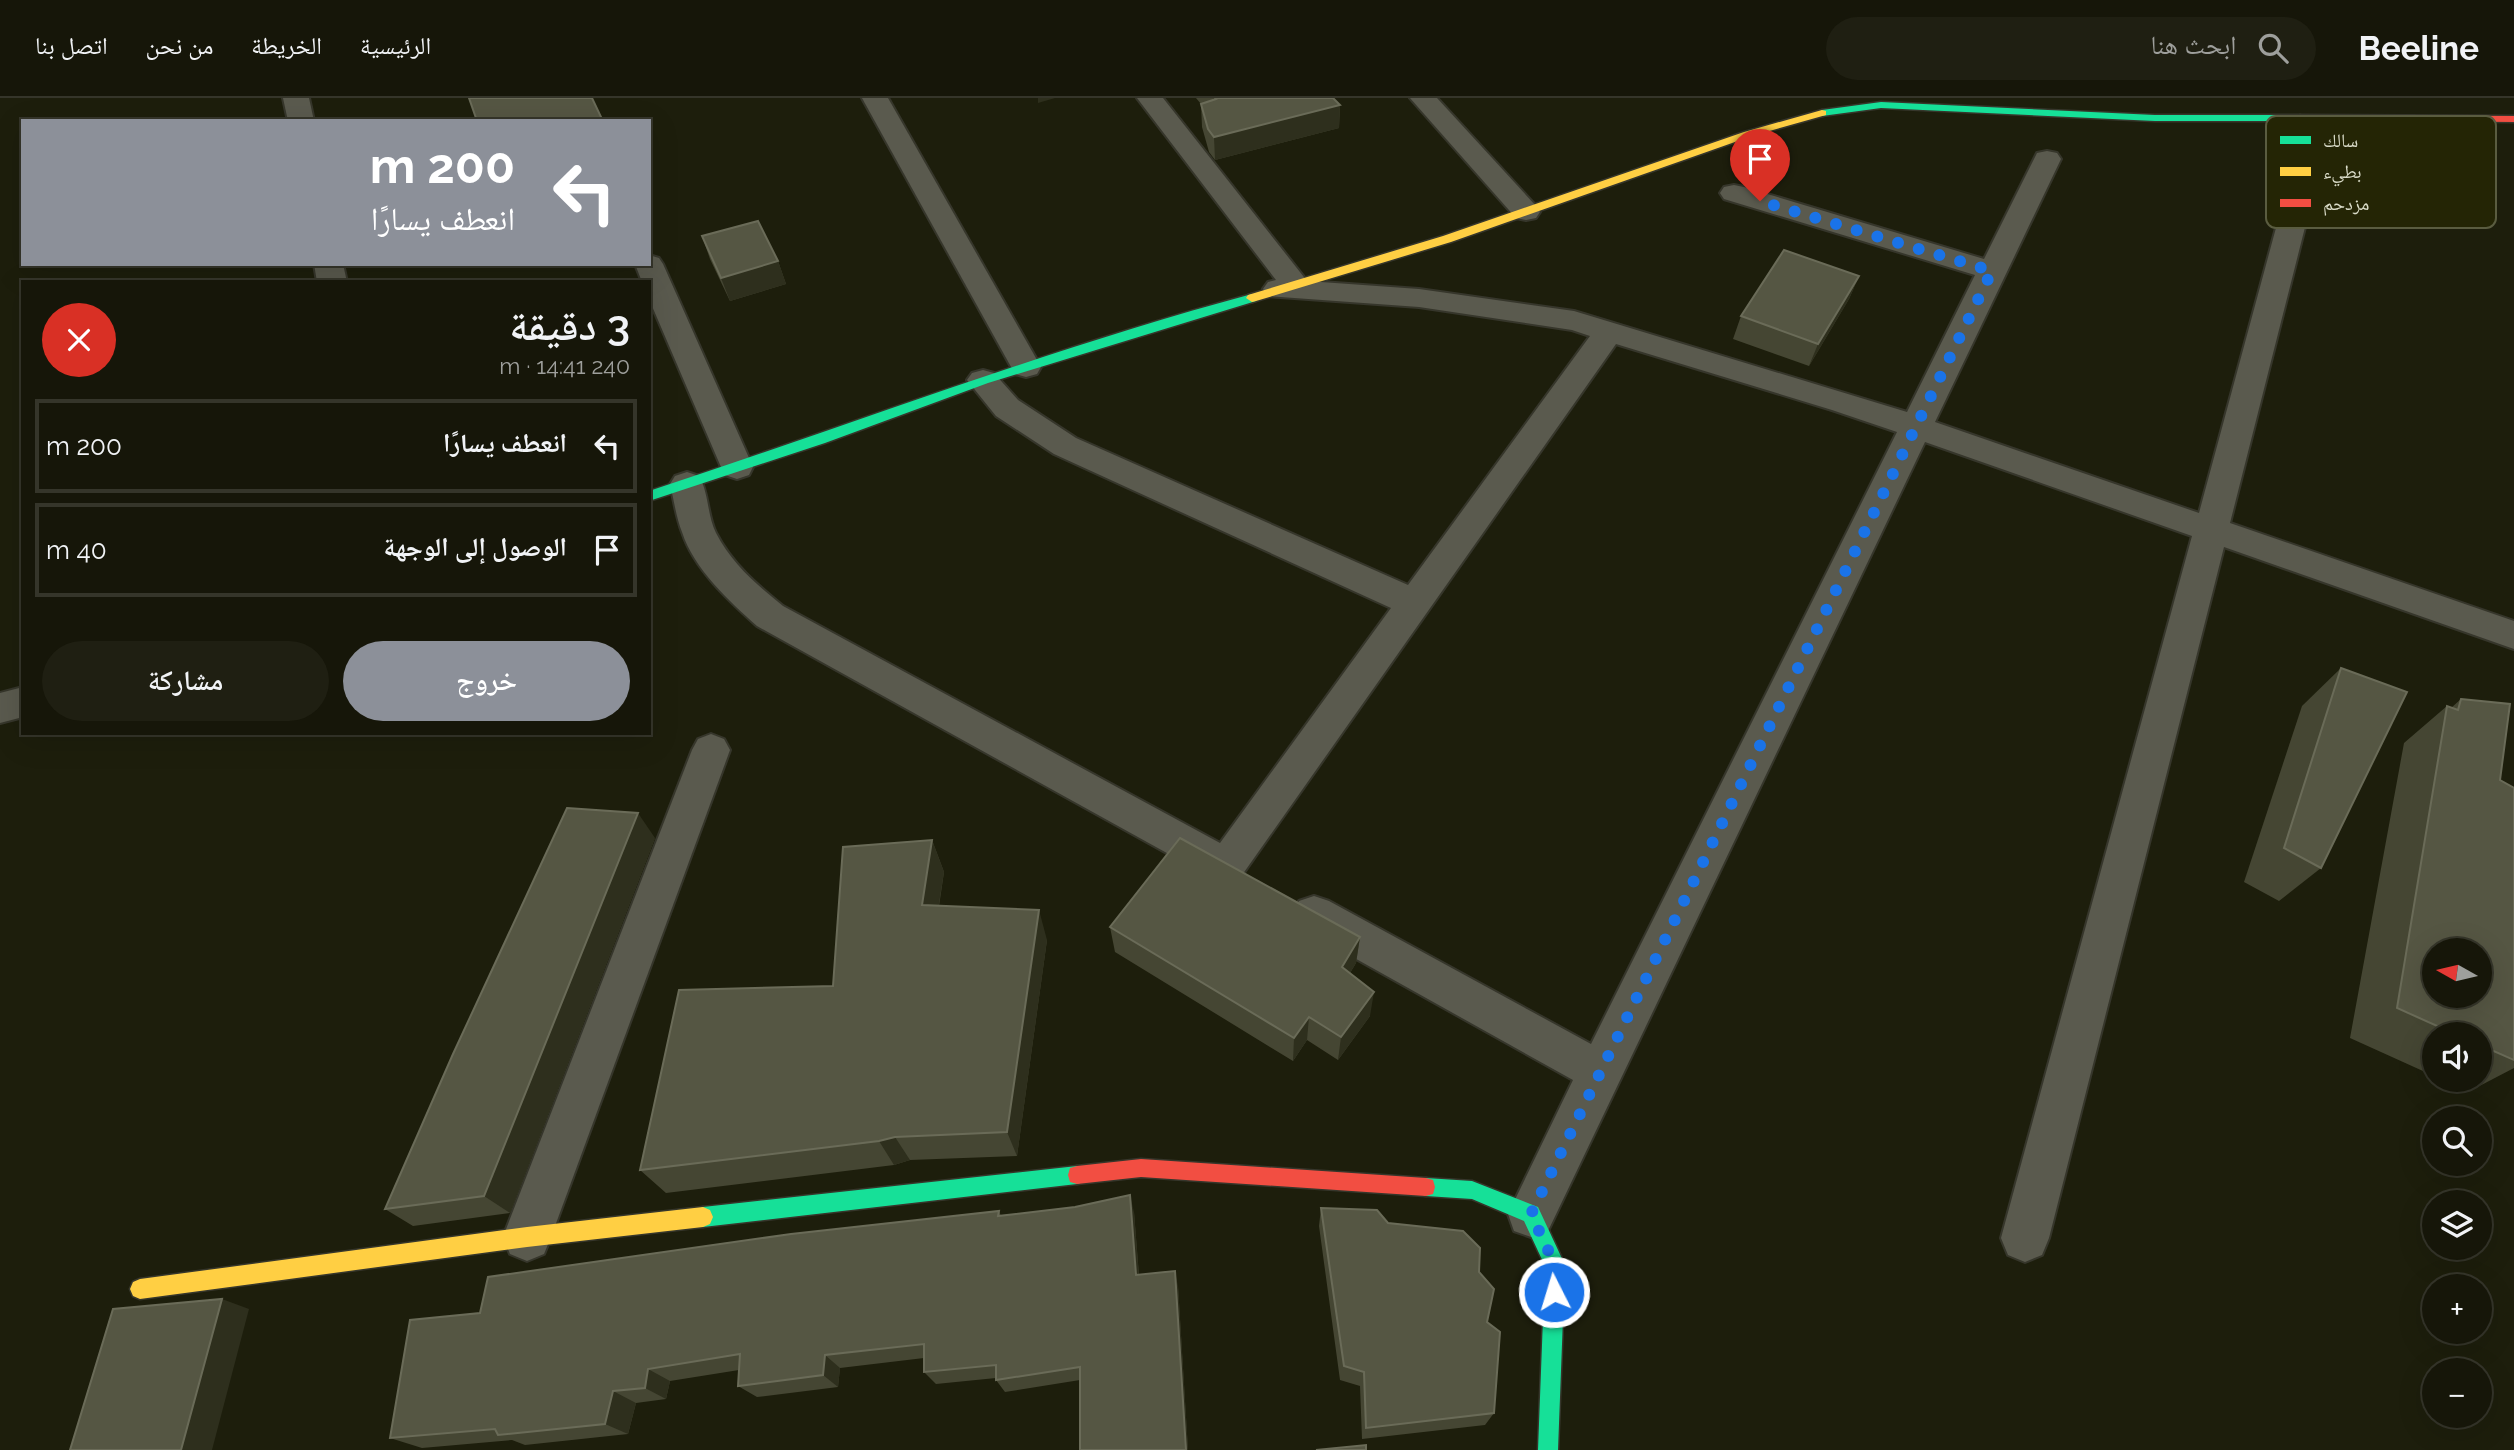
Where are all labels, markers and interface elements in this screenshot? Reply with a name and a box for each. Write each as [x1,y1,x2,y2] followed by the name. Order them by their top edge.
[1826,17,2316,80] search box
[2254,29,2292,67] icon: search
[2358,29,2479,68] text: Beeline
[2151,30,2236,60] text: ابحث هنا
[35,31,108,60] text: اتصل بنا
[146,31,213,60] text: من نحن
[251,31,322,60] text: الخريطة
[360,31,431,60] text: الرئيسية
[2266,116,2496,228] legend
[1730,129,1790,201] pin
[2323,129,2358,151] text: سالك
[370,137,515,194] text: 200 m
[1741,140,1779,178] icon: arrive
[539,147,630,238] icon: left
[2323,160,2362,187] text: بطيء
[2323,192,2369,216] text: مزدحم
[371,200,515,237] text: انعطف يسارًا
[509,301,630,350] text: 3 دقيقة
[42,303,116,377] button: close
[499,352,630,379] text: 240 m · 14:41
[588,427,626,465] icon: left
[443,428,567,458] text: انعطف يسارًا
[46,431,122,461] text: 200 m
[588,531,626,569] icon: arrive
[384,532,567,562] text: الوصول إلى الوجهة
[46,535,107,565] text: 40 m
[42,641,329,721] button: مشاركة
[343,641,630,721] button: خروج
[2422,938,2492,1008] north arrow
[2422,938,2492,1428] map controls
[2422,1022,2492,1092] button: sound
[2422,1106,2492,1176] button: search
[2422,1190,2492,1260] button: layers
[1517,1255,1591,1329] position arrow
[2422,1274,2492,1344] button: +
[2422,1358,2492,1428] button: −

